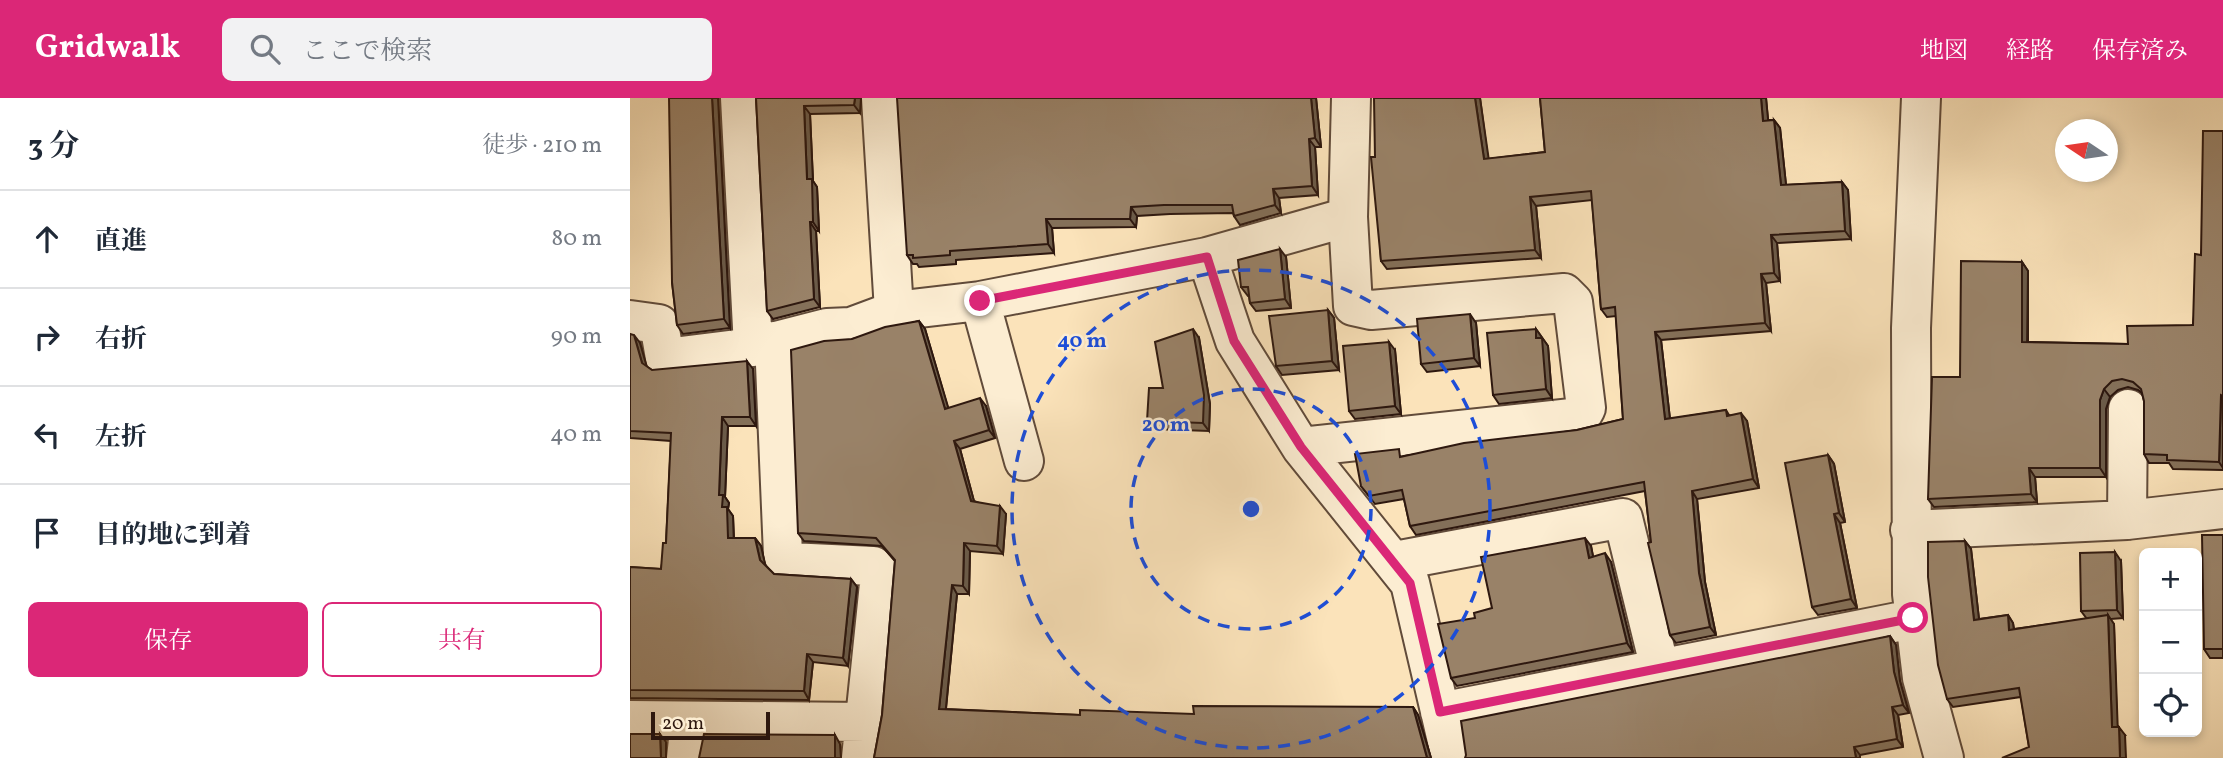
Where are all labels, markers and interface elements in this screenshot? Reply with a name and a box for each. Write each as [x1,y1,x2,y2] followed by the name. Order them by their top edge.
[222,18,712,81] search box
[35,26,180,72] text: Gridwalk
[246,30,284,68] icon: search
[302,34,432,70] text: ここで検索
[1920,35,1968,69] text: 地図
[2006,35,2054,69] text: 経路
[2092,35,2188,69] text: 保存済み
[2055,119,2118,182] north arrow
[28,126,79,168] text: 3 分
[482,130,602,162] text: 徒歩 · 210 m
[28,220,66,258] icon: ahead
[552,223,602,255] text: 80 m
[95,224,147,260] text: 直進
[964,285,995,316] route end
[28,318,66,356] icon: right
[551,321,602,353] text: 90 m
[95,322,147,358] text: 右折
[1057,327,1107,356] text: 40 m
[1142,411,1190,440] text: 20 m
[28,416,66,454] icon: left
[550,419,602,451] text: 40 m
[95,420,147,456] text: 左折
[1239,497,1263,521] centre of rings
[28,514,66,552] icon: arrive
[95,518,251,554] text: 目的地に到着
[2139,548,2202,737] map controls
[2139,548,2202,611] button: +
[28,602,308,677] button: 保存
[322,602,602,677] button: 共有
[1897,602,1928,633] route start
[2139,611,2202,674] button: −
[2139,674,2202,737] button: locate
[651,709,770,741] scale bar
[662,711,704,737] text: 20 m

